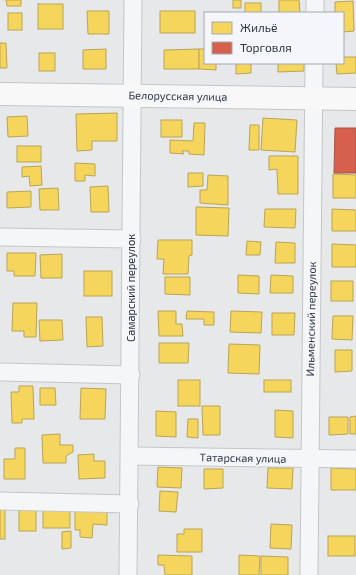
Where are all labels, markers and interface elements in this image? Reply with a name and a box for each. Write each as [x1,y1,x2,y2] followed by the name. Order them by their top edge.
[204,12,344,64] legend
[240,20,277,34] text: Жильё
[240,40,292,54] text: Торговля
[128,88,228,104] street label: Белорусская улица
[124,234,138,342] street label: Самарский переулок
[303,261,319,377] street label: Ильменский переулок
[199,450,287,466] street label: Татарская улица

